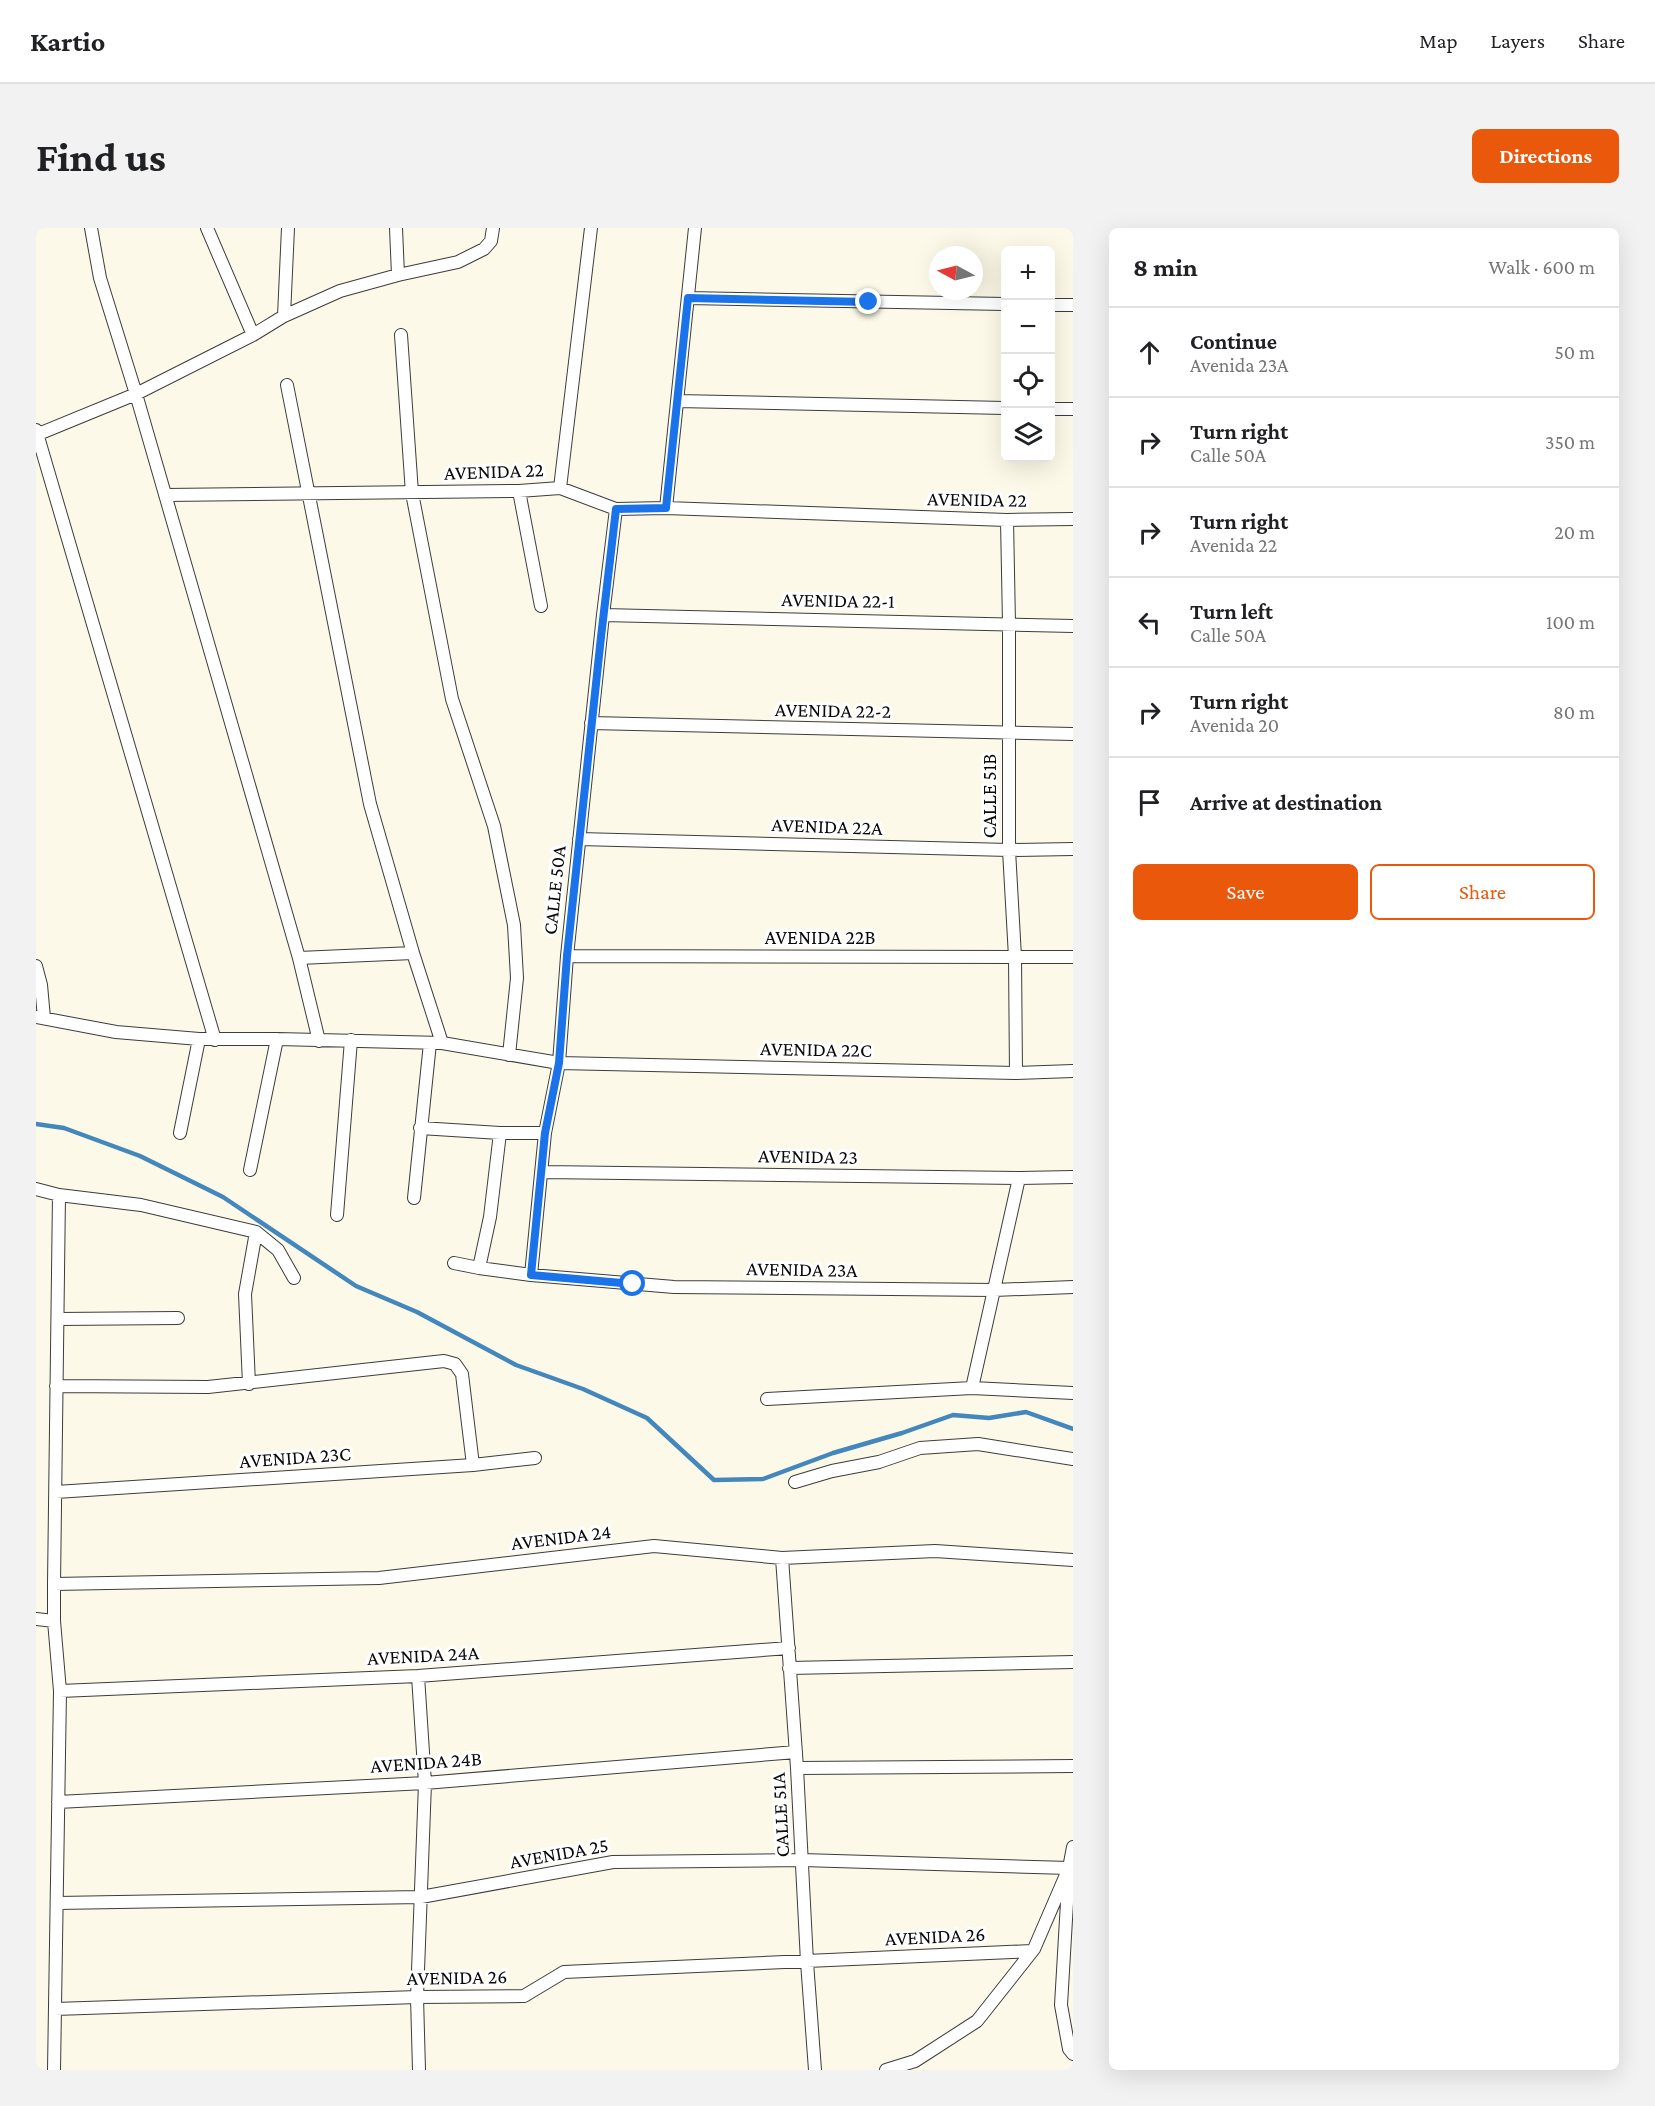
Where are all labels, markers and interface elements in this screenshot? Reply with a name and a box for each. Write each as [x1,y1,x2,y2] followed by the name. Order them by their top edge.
[30,26,105,57] text: Kartio
[1419,29,1458,53] text: Map
[1491,29,1545,53] text: Layers
[1578,29,1625,53] text: Share
[1472,129,1619,183] button: Directions
[36,133,166,180] text: Find us
[929,246,983,300] north arrow
[1001,246,1055,462] map controls
[1001,246,1055,300] button: +
[1133,253,1198,282] text: 8 min
[1489,256,1595,278] text: Walk · 600 m
[855,288,881,314] route end
[1001,300,1055,354] button: −
[1190,329,1277,354] text: Continue
[1133,336,1166,369] icon: ahead
[1554,341,1595,363] text: 50 m
[1001,354,1055,408] button: locate
[1190,354,1288,376] text: Avenida 23A
[1001,408,1055,462] button: layers
[1190,419,1288,444] text: Turn right
[1133,426,1166,459] icon: right
[1545,431,1595,453] text: 350 m
[1190,444,1266,466] text: Calle 50A
[444,458,544,484] street label: AVENIDA 22
[927,487,1027,511] street label: AVENIDA 22
[1190,509,1288,534] text: Turn right
[1133,516,1166,549] icon: right
[1554,521,1595,543] text: 20 m
[1190,534,1277,556] text: Avenida 22
[781,588,895,612] street label: AVENIDA 22-1
[1190,599,1273,624] text: Turn left
[1133,606,1166,639] icon: left
[1546,611,1595,633] text: 100 m
[1190,624,1266,646] text: Calle 50A
[1190,689,1288,714] text: Turn right
[1133,696,1166,729] icon: right
[775,698,891,722] street label: AVENIDA 22-2
[1553,701,1595,723] text: 80 m
[1190,714,1279,736] text: Avenida 20
[978,754,1000,838] street label: CALLE 51B
[1133,786,1166,819] icon: arrive
[1190,790,1382,815] text: Arrive at destination
[771,813,884,839] street label: AVENIDA 22A
[538,844,570,936] street label: CALLE 50A
[1133,864,1358,920] button: Save
[1370,864,1595,920] button: Share
[765,926,875,948] street label: AVENIDA 22B
[760,1037,872,1061] street label: AVENIDA 22C
[758,1144,858,1168] street label: AVENIDA 23
[746,1257,858,1281] street label: AVENIDA 23A
[619,1270,645,1296] route start
[239,1442,352,1472] street label: AVENIDA 23C
[510,1520,612,1554] street label: AVENIDA 24
[367,1641,480,1669] street label: AVENIDA 24A
[370,1747,482,1777] street label: AVENIDA 24B
[767,1771,793,1858] street label: CALLE 51A
[508,1834,610,1872] street label: AVENIDA 25
[884,1922,986,1950] street label: AVENIDA 26
[407,1965,507,1989] street label: AVENIDA 26

